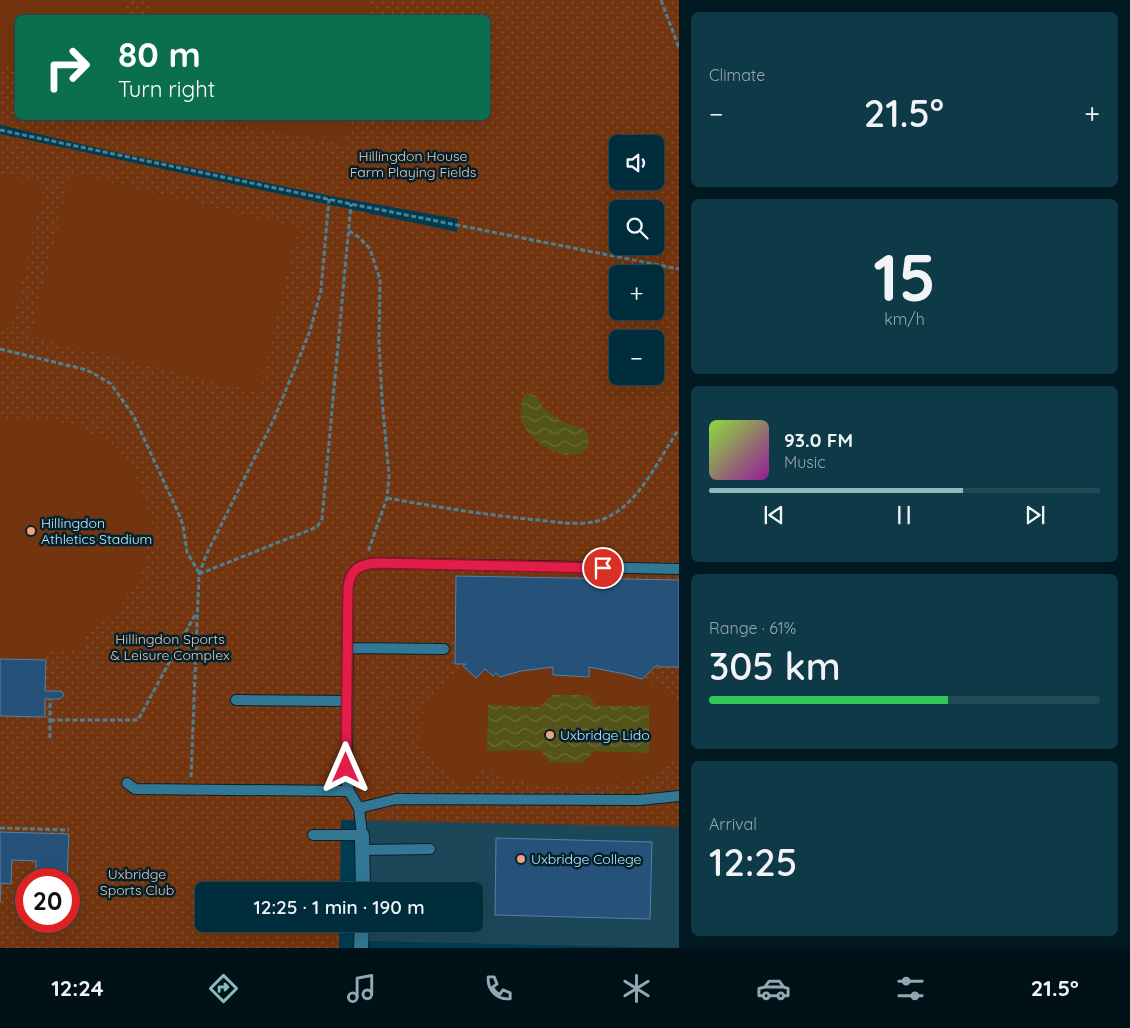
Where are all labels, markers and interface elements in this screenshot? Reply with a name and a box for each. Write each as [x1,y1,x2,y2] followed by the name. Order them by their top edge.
[118,32,201,76] text: 80 m
[35,35,100,100] icon: right
[709,65,765,85] text: Climate
[118,75,215,103] text: Turn right
[864,89,944,137] text: 21.5°
[709,96,724,131] text: −
[1084,96,1100,131] text: +
[609,135,664,385] map controls
[609,135,664,190] button: sound
[350,147,476,181] park label: Hillingdon House Farm Playing Fields
[609,200,664,255] button: search
[873,236,936,317] text: 15
[609,265,664,320] button: +
[884,309,925,329] text: km/h
[609,330,664,385] button: −
[784,428,853,452] text: 93.0 FM
[784,452,826,472] text: Music
[760,501,788,529] icon: previous
[890,501,918,529] icon: pause
[1021,501,1049,529] icon: next
[41,514,152,548] place label: Hillingdon Athletics Stadium
[25,525,37,537] marker: Hillingdon Athletics Stadium
[582,547,624,589] pin
[589,554,617,582] icon: arrive
[709,618,796,638] text: Range · 61%
[110,630,230,664] park label: Hillingdon Sports & Leisure Complex
[709,642,841,690] text: 305 km
[560,726,650,744] place label: Uxbridge Lido
[544,729,556,741] marker: Uxbridge Lido
[319,741,371,793] position arrow
[709,814,757,834] text: Arrival
[709,838,797,886] text: 12:25
[531,850,641,868] place label: Uxbridge College
[515,853,527,865] marker: Uxbridge College
[100,865,174,899] park label: Uxbridge Sports Club
[15,868,80,933] speed limit sign: 20
[253,895,425,919] text: 12:25 · 1 min · 190 m
[206,971,241,1006] icon: directions
[344,971,379,1006] icon: music
[481,971,516,1006] icon: phone
[619,971,654,1006] icon: climate
[756,971,791,1006] icon: car
[893,971,928,1006] icon: filters
[51,974,104,1002] text: 12:24
[1031,974,1079,1002] text: 21.5°

